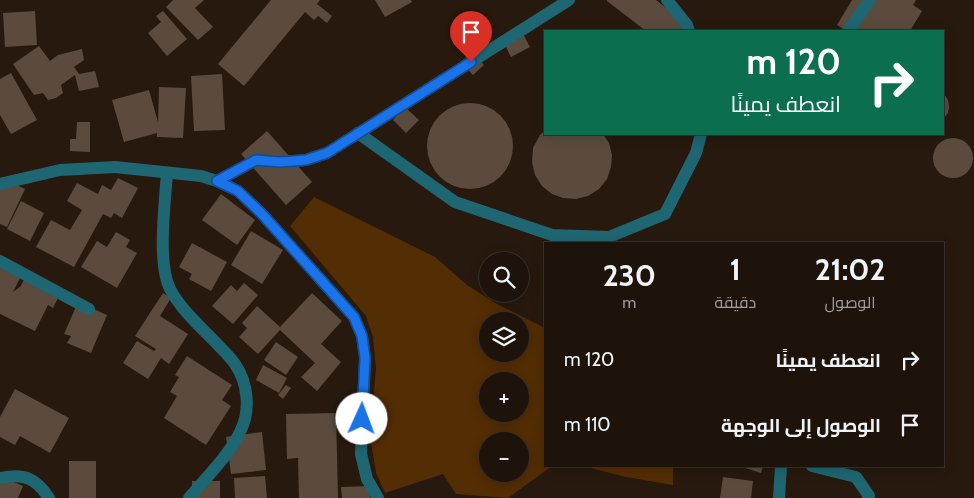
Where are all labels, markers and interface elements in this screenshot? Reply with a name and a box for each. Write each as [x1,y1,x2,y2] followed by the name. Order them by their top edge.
[450,11,492,62] pin
[457,18,485,46] icon: arrive
[747,40,841,83] text: 120 m
[859,50,924,115] icon: right
[730,91,841,118] text: انعطف يمينًا
[730,251,741,288] text: 1
[815,251,885,288] text: 21:02
[479,252,529,482] map controls
[479,252,529,302] button: search
[603,257,656,294] text: 230
[622,293,636,312] text: m
[715,293,756,312] text: دقيقة
[825,293,876,312] text: الوصول
[479,312,529,362] button: layers
[896,346,924,374] icon: right
[564,348,614,371] text: 120 m
[775,349,881,372] text: انعطف يمينًا
[479,372,529,422] button: +
[335,392,387,444] position arrow
[896,411,924,439] icon: arrive
[564,413,611,436] text: 110 m
[721,414,881,437] text: الوصول إلى الوجهة
[479,432,529,482] button: −

